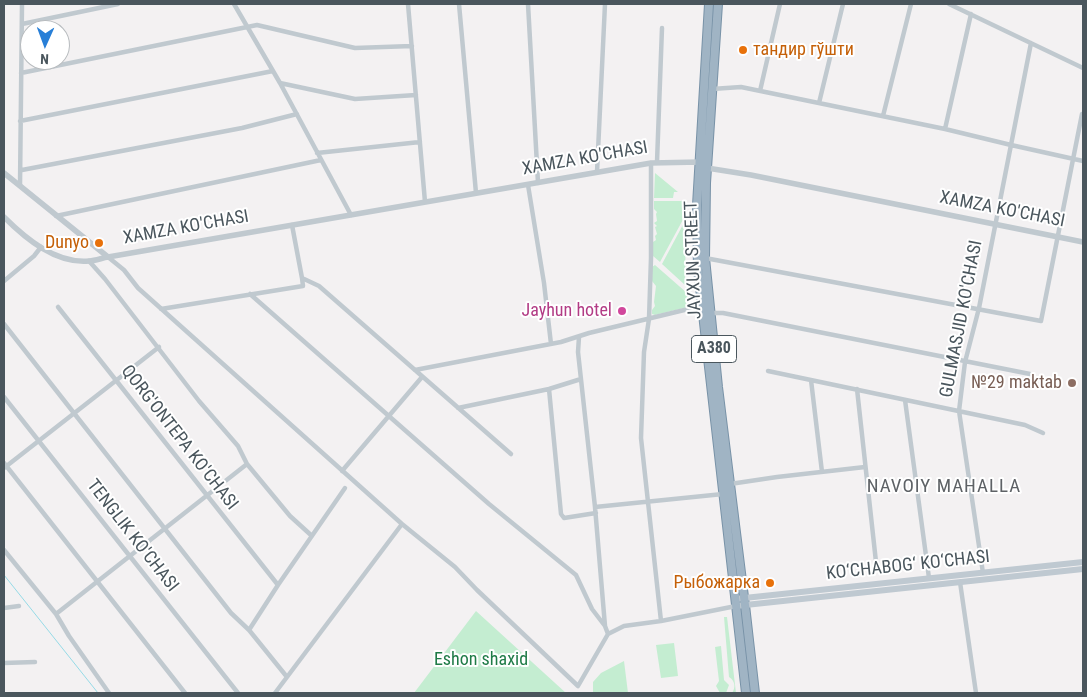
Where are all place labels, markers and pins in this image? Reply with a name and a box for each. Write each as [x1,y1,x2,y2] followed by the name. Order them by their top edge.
[753,39,854,61] place label: тандир гўшти
[737,44,749,56] marker: тандир гўшти
[45,232,89,254] place label: Dunyo
[93,237,105,249] marker: Dunyo
[521,300,612,322] place label: Jayhun hotel
[616,305,628,317] marker: Jayhun hotel
[971,372,1062,394] place label: №29 maktab
[1066,377,1078,389] marker: №29 maktab
[674,572,760,594] place label: Рыбожарка
[764,577,776,589] marker: Рыбожарка

